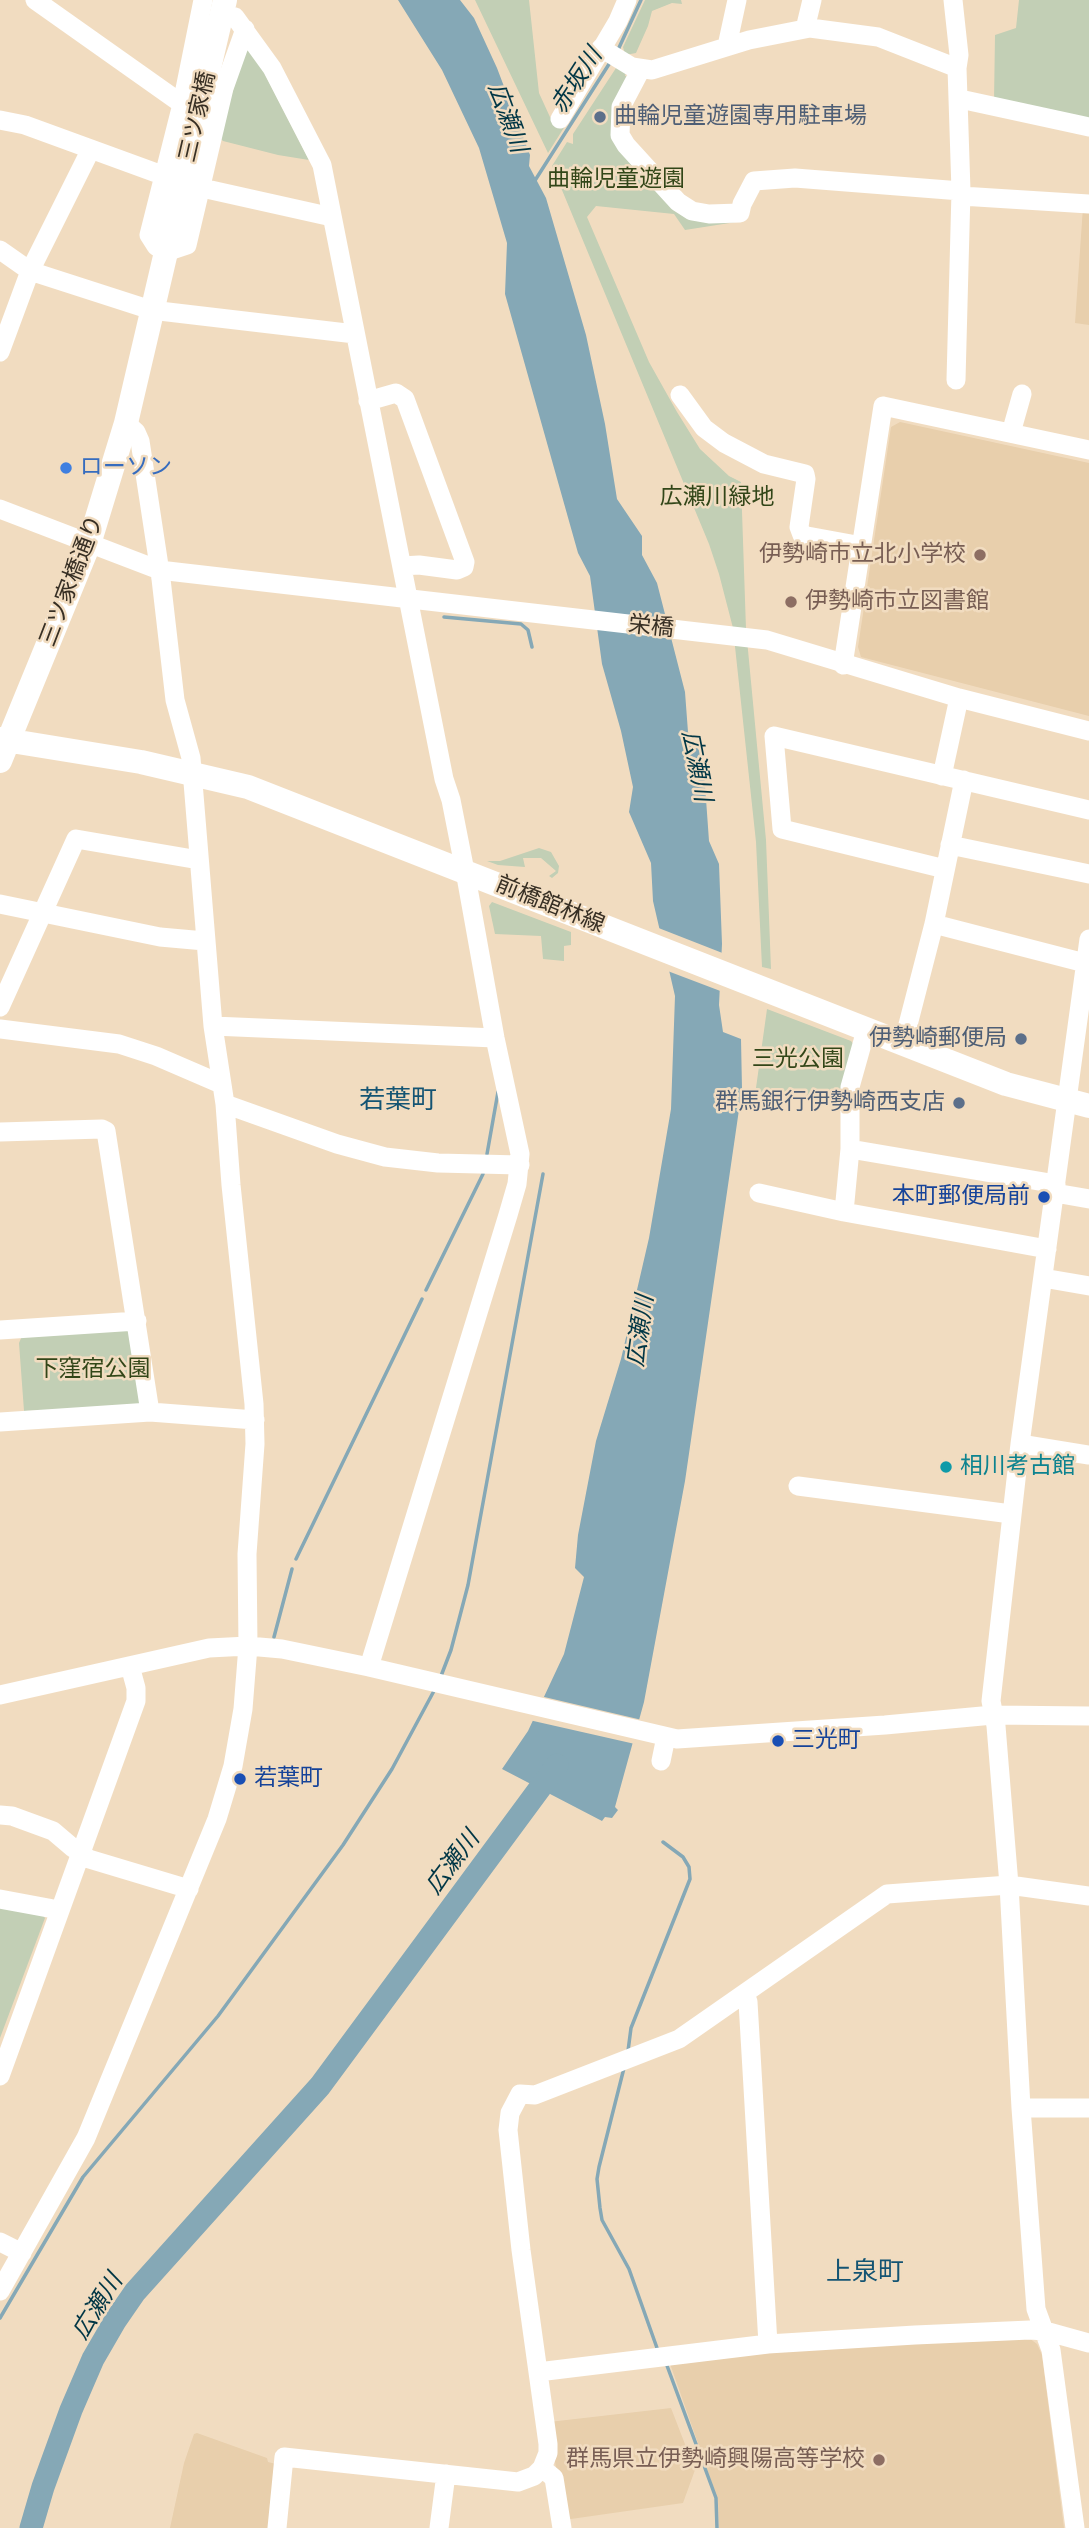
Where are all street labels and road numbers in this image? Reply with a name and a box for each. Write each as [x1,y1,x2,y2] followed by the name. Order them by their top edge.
[174,69,222,165] street label: 三ツ家橋
[34,512,110,650] street label: 三ツ家橋通り
[627,611,675,643] street label: 栄橋
[492,871,608,939] street label: 前橋館林線

